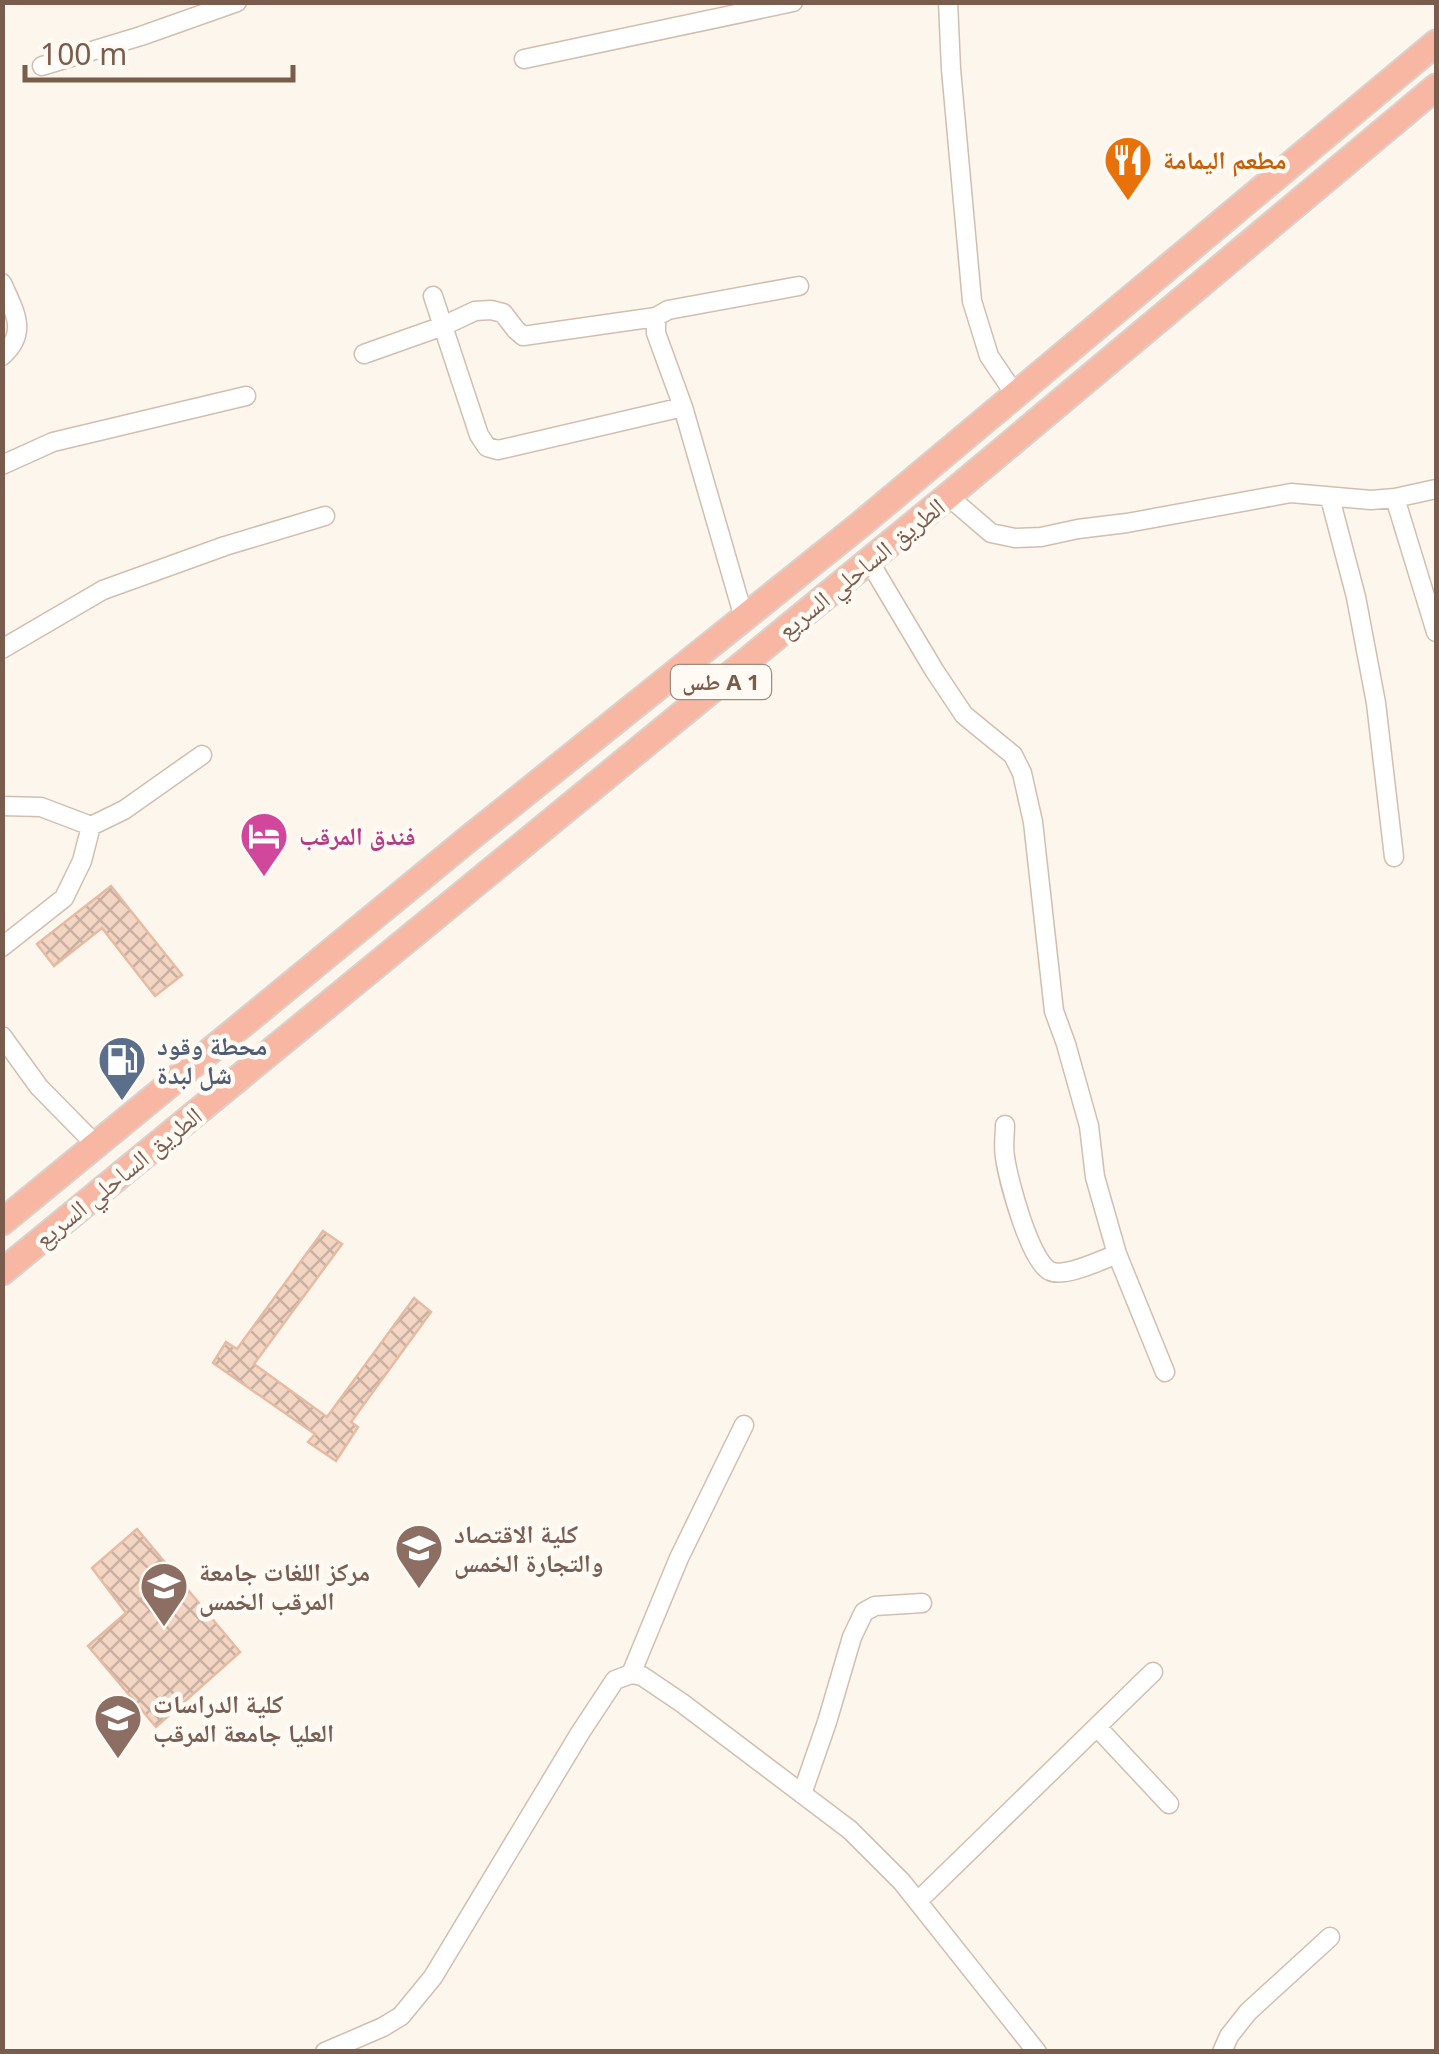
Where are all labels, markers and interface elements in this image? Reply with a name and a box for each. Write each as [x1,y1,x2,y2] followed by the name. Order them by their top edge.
[25,20,292,82] scale bar
[40,33,127,74] text: 100 m
[1102,134,1154,202] restaurant icon: مطعم اليمامة
[1163,142,1287,177] place label: مطعم اليمامة
[769,489,954,649] street label: الطريق الساحلي السريع
[671,665,771,699] road number: طس A 1
[238,810,290,878] hotel icon: فندق المرقب
[299,818,416,852] place label: فندق المرقب
[157,1028,267,1091] place label: محطة وقود شل لبدة
[96,1034,148,1102] fuel station icon: محطة وقود شل لبدة
[26,1098,211,1258] street label: الطريق الساحلي السريع
[454,1516,603,1579] place label: كلية الاقتصاد والتجارة الخمس
[393,1522,445,1590] school or university icon: كلية الاقتصاد والتجارة الخمس
[199,1554,370,1617] place label: مركز اللغات جامعة المرقب الخمس
[138,1560,190,1628] school or university icon: مركز اللغات جامعة المرقب الخمس
[153,1686,334,1749] place label: كلية الدراسات العليا جامعة المرقب
[92,1692,144,1760] school or university icon: كلية الدراسات العليا جامعة المرقب

